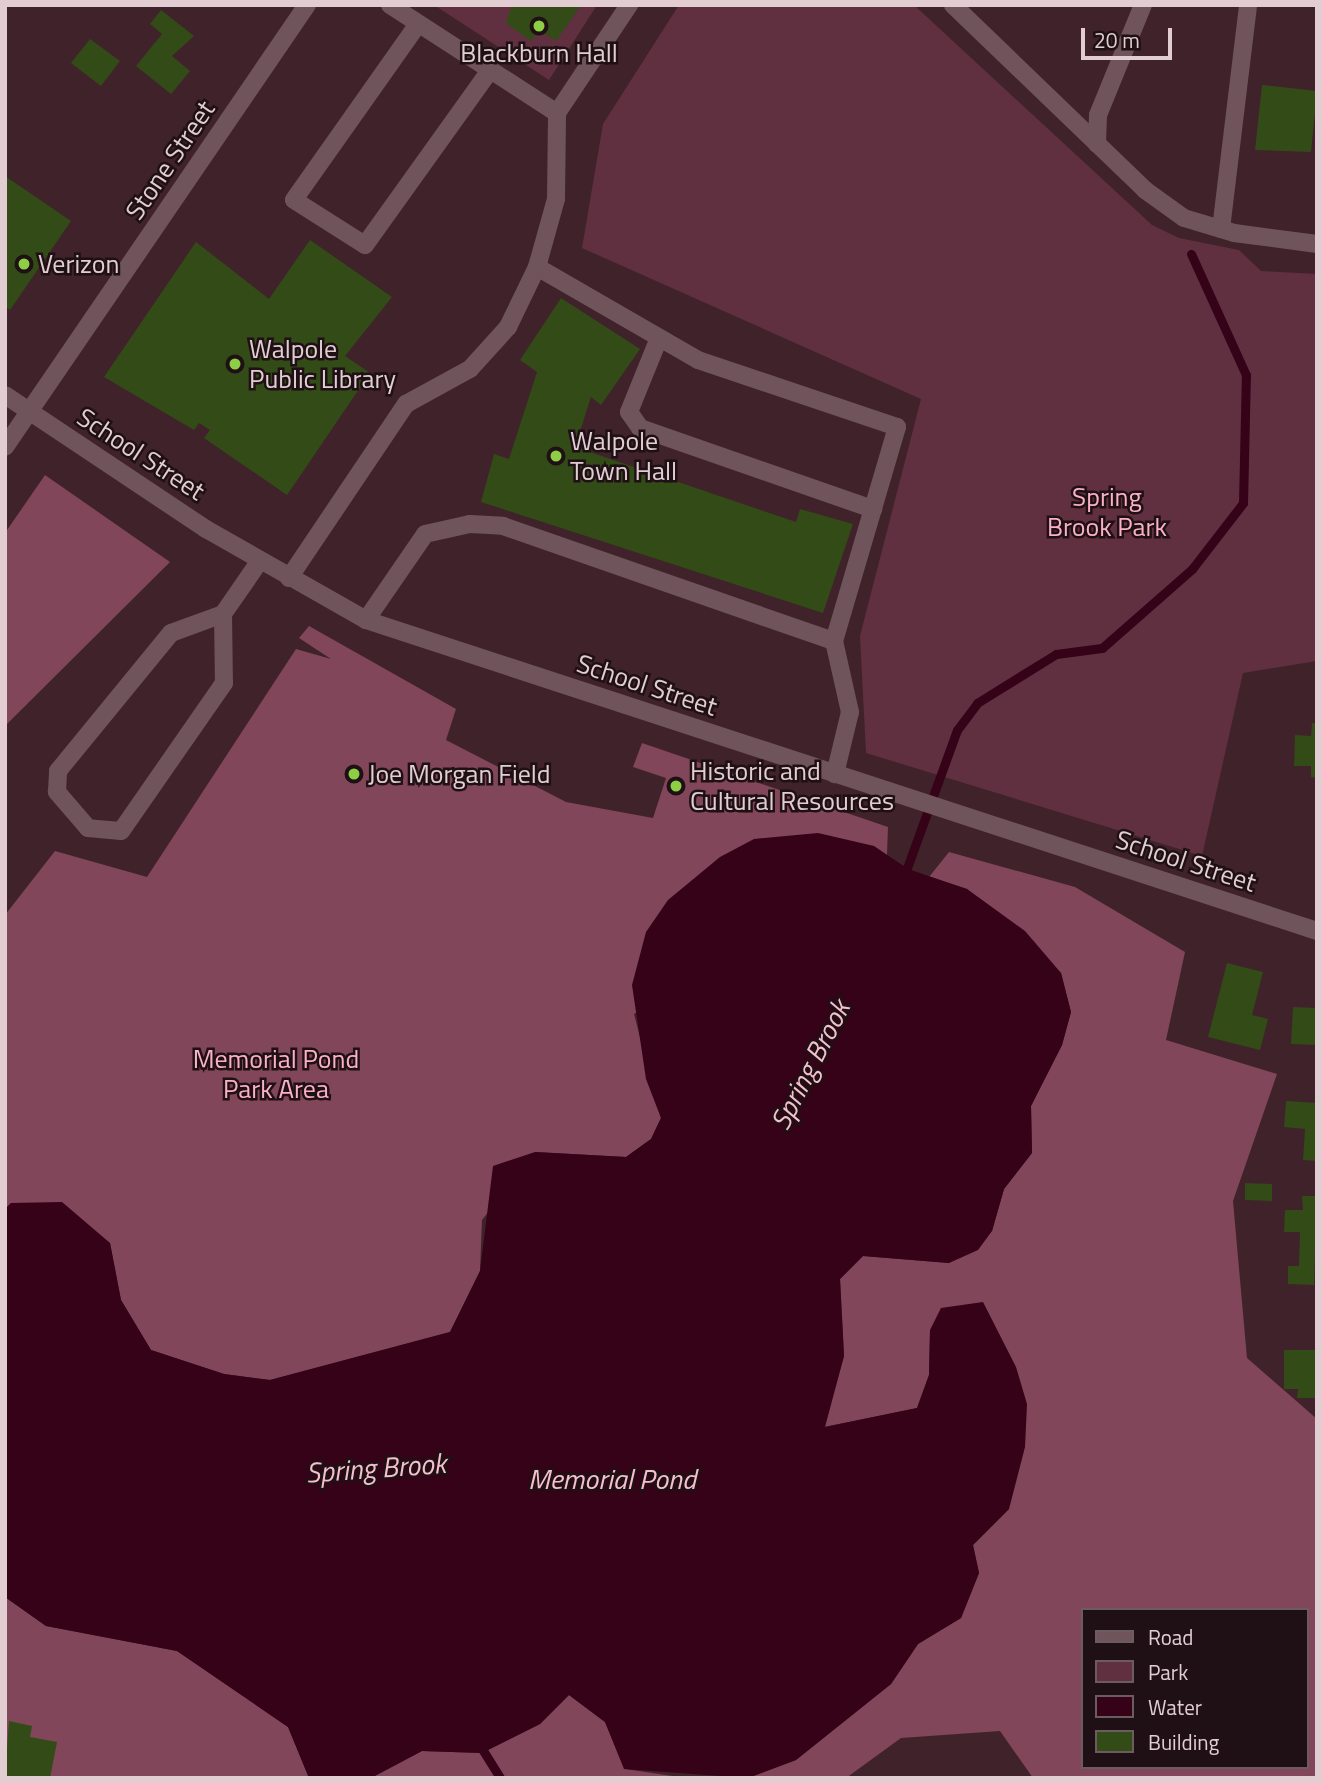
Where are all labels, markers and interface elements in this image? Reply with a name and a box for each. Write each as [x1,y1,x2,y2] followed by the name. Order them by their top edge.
[1084,14,1175,58] scale bar
[531,18,547,34] marker: Blackburn Hall
[1094,24,1140,56] text: 20 m
[460,37,618,69] place label: Blackburn Hall
[119,95,221,225] street label: Stone Street
[38,248,120,280] place label: Verizon
[16,256,32,272] marker: Verizon
[249,333,396,394] place label: Walpole Public Library
[227,356,243,372] marker: Walpole Public Library
[71,401,211,507] street label: School Street
[570,425,677,486] place label: Walpole Town Hall
[548,448,564,464] marker: Walpole Town Hall
[1047,481,1167,542] park label: Spring Brook Park
[573,648,721,722] street label: School Street
[690,755,894,816] place label: Historic and Cultural Resources
[368,758,551,790] place label: Joe Morgan Field
[346,766,362,782] marker: Joe Morgan Field
[668,778,684,794] marker: Historic and Cultural Resources
[1112,824,1260,898] street label: School Street
[763,995,857,1135] water label: Spring Brook
[193,1043,359,1104] park label: Memorial Pond Park Area
[305,1446,447,1490] water label: Spring Brook
[528,1462,696,1496] water label: Memorial Pond
[1080,1608,1308,1769] legend
[1148,1621,1193,1653] text: Road
[1148,1656,1188,1688] text: Park
[1148,1691,1202,1723] text: Water
[1148,1726,1219,1758] text: Building

